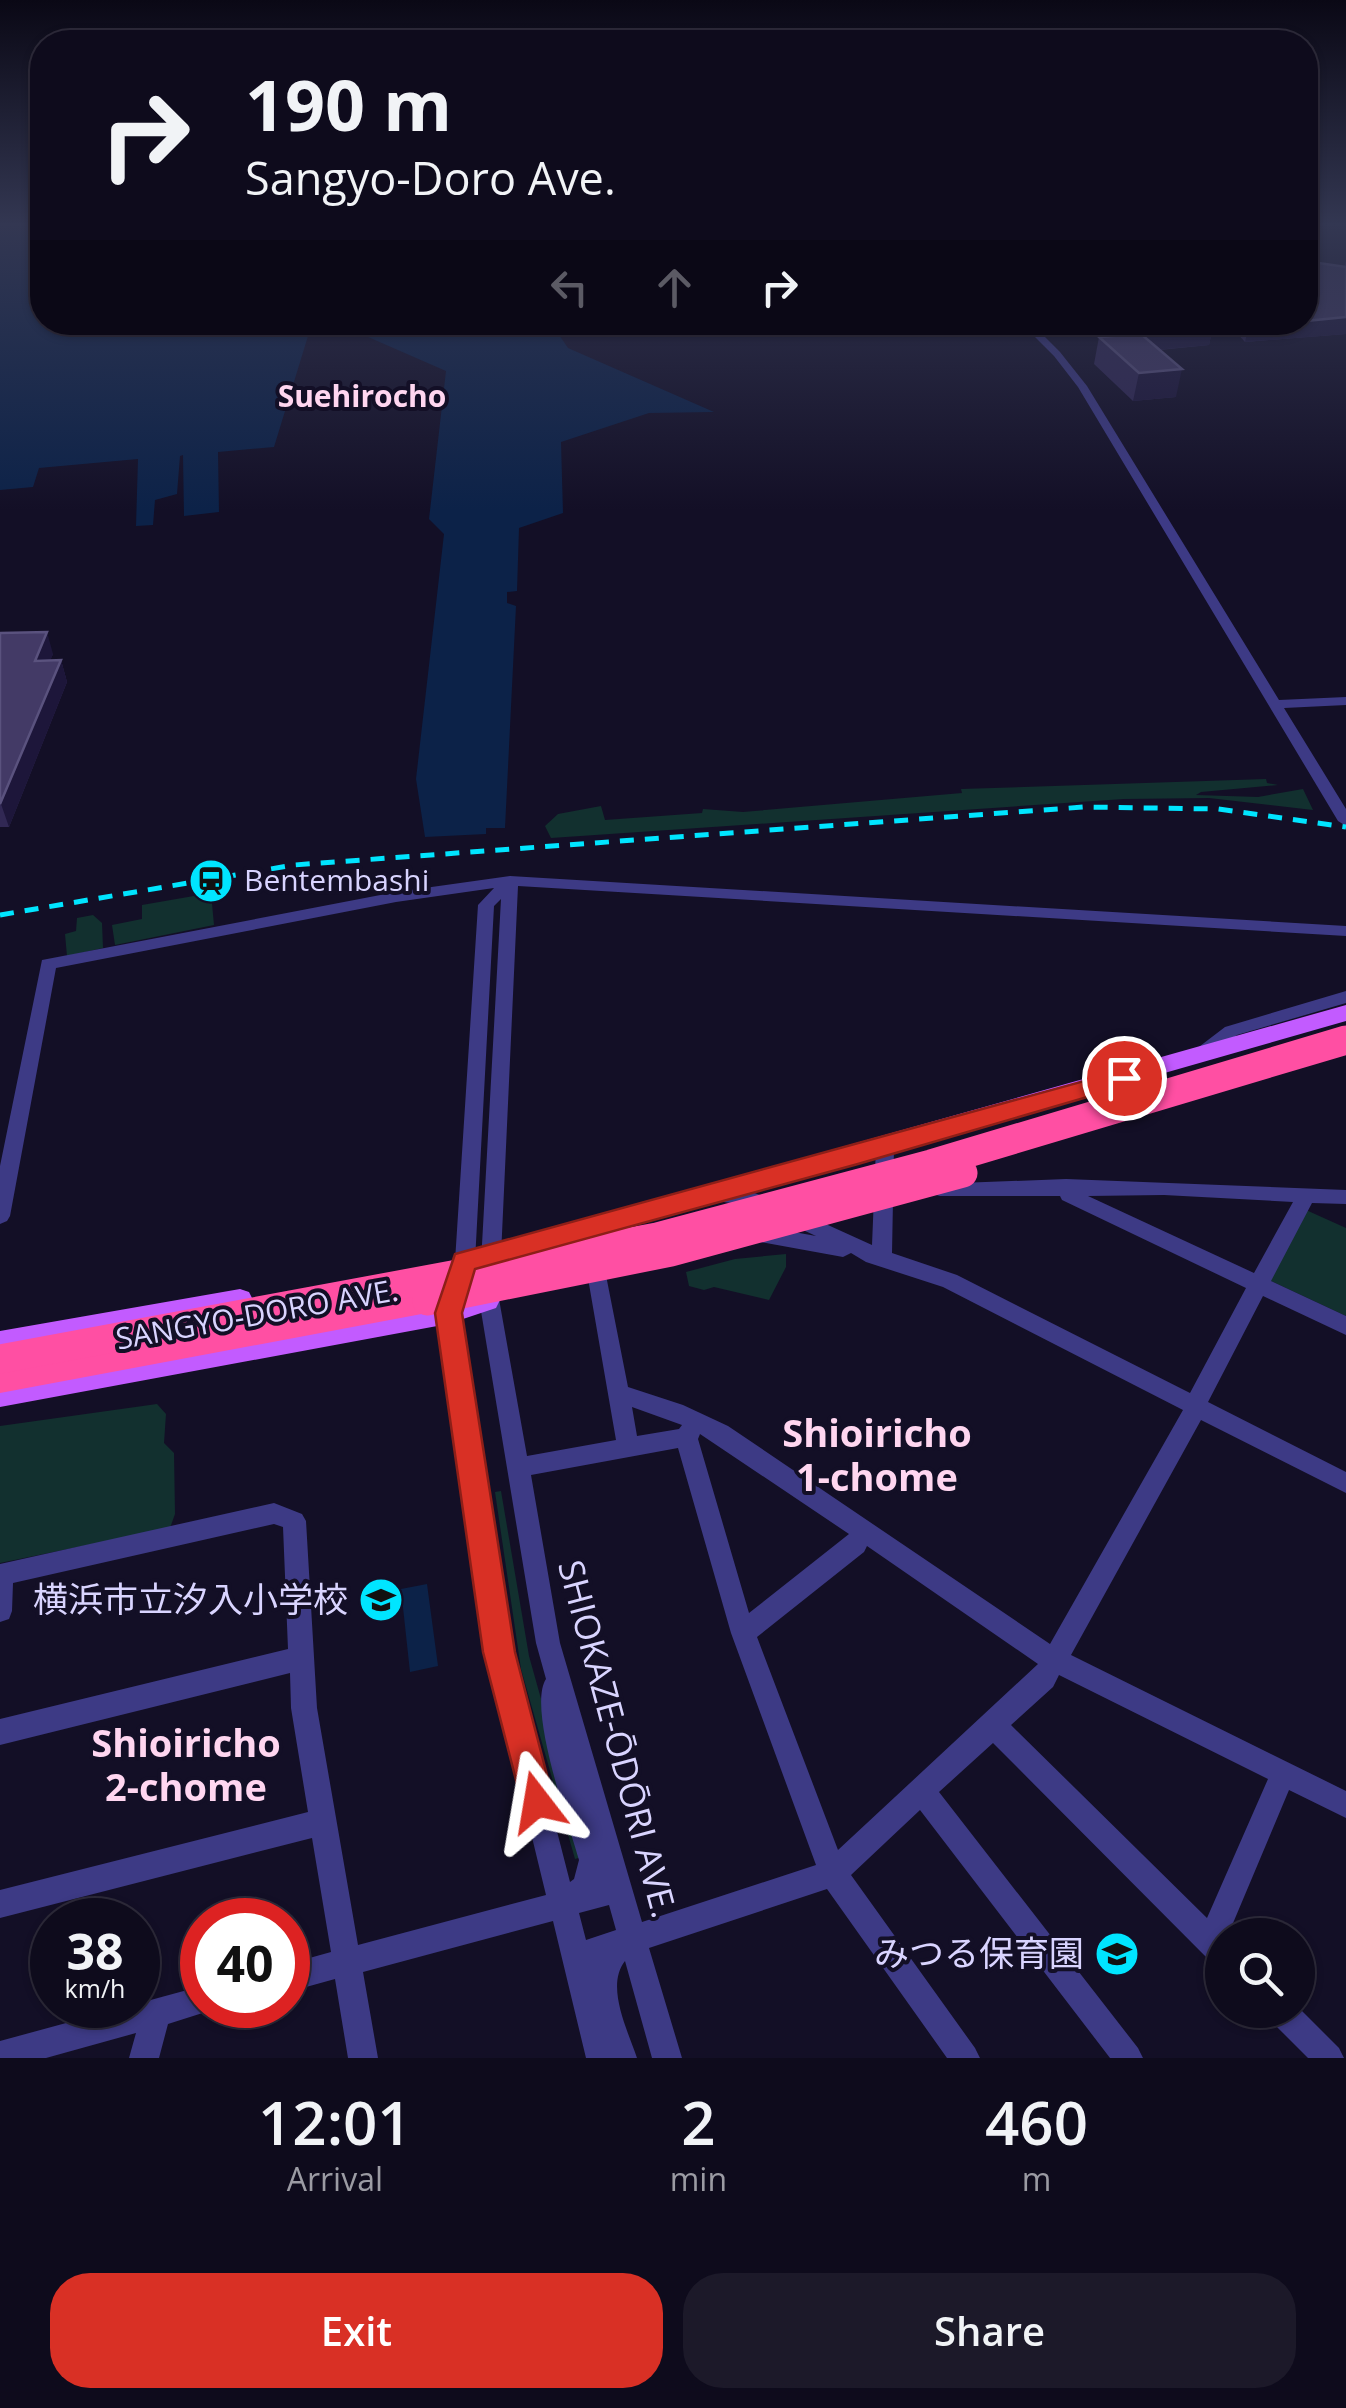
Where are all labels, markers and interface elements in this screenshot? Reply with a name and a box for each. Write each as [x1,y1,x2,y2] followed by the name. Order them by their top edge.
[245,56,452,152] text: 190 m
[80,70,210,200] icon: right
[245,147,616,208] text: Sangyo-Doro Ave.
[542,260,597,315] icon: left
[647,260,702,315] icon: ahead
[752,260,807,315] icon: right
[278,375,446,416] district label: Suehirocho
[188,858,234,904] station icon: Bentembashi
[244,859,429,900] place label: Bentembashi
[1082,1036,1167,1121] pin
[1097,1051,1152,1106] icon: arrive
[112,1269,401,1359] street label: SANGYO-DORO AVE.
[782,1406,972,1502] district label: Shioiricho 1-chome
[548,1555,689,1923] street label: SHIOKAZE-ŌDŌRI AVE.
[33,1575,348,1622] place label: 横浜市立汐入小学校
[358,1577,404,1623] school or university icon: 横浜市立汐入小学校
[91,1716,281,1812] district label: Shioiricho 2-chome
[485,1750,589,1854] position arrow
[180,1898,310,2028] speed limit sign: 40
[66,1917,124,1985] text: 38
[1205,1918,1315,2028] map controls
[1205,1918,1315,2028] button: search
[874,1929,1084,1976] place label: みつる保育園
[1094,1931,1140,1977] school or university icon: みつる保育園
[65,1971,125,2005] text: km/h
[258,2081,412,2163] text: 12:01
[681,2081,716,2163] text: 2
[985,2081,1088,2163] text: 460
[287,2157,383,2200] text: Arrival
[670,2157,727,2200] text: min
[1022,2157,1051,2200] text: m
[50,2273,663,2388] button: Exit
[683,2273,1296,2388] button: Share

